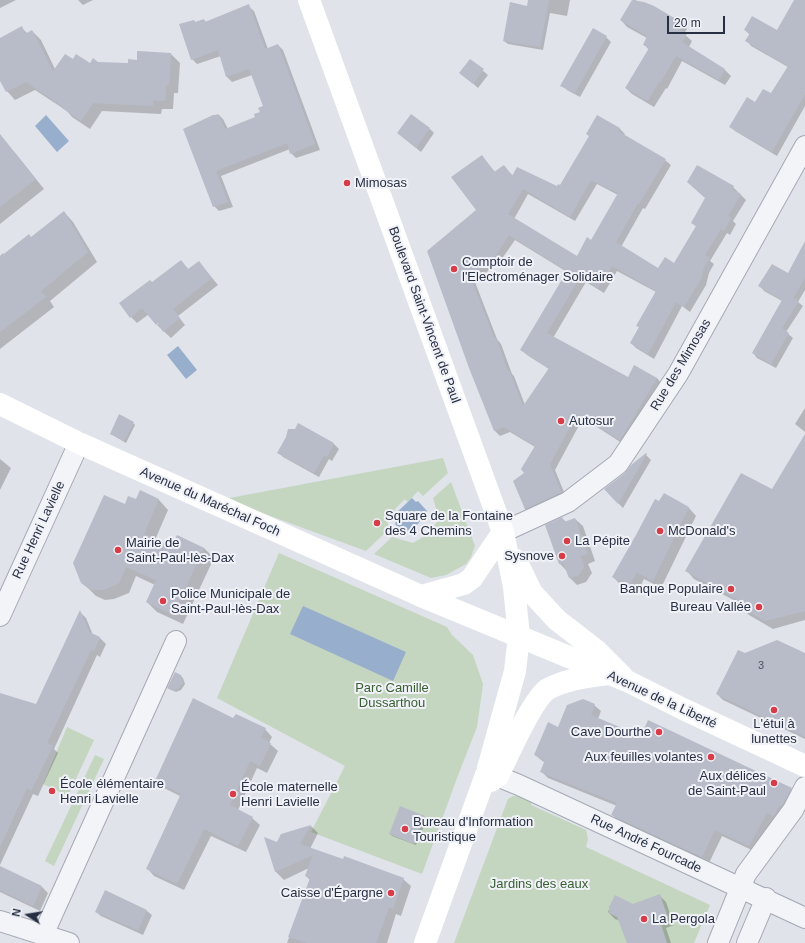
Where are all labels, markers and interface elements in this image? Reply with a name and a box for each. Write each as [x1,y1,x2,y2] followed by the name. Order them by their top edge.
[669,8,727,34] scale bar
[674,16,701,30] text: 20 m
[355,175,407,191] place label: Mimosas
[342,178,352,188] marker: Mimosas
[385,224,463,406] street label: Boulevard Saint-Vincent de Paul
[462,254,613,285] place label: Comptoir de l'Electroménager Solidaire
[449,264,459,274] marker: Comptoir de l'Electroménager Solidaire
[648,316,714,414] street label: Rue des Mimosas
[569,413,614,429] place label: Autosur
[556,416,566,426] marker: Autosur
[138,464,282,540] street label: Avenue du Maréchal Foch
[9,479,69,581] street label: Rue Henri Lavielle
[385,508,513,539] place label: Square de la Fontaine des 4 Chemins
[372,518,382,528] marker: Square de la Fontaine des 4 Chemins
[668,523,736,539] place label: McDonald's
[655,526,665,536] marker: McDonald's
[575,533,630,549] place label: La Pépite
[126,535,234,566] place label: Mairie de Saint-Paul-lès-Dax
[562,536,572,546] marker: La Pépite
[113,545,123,555] marker: Mairie de Saint-Paul-lès-Dax
[504,548,554,564] place label: Sysnove
[557,551,567,561] marker: Sysnove
[620,581,723,597] place label: Banque Populaire
[726,584,736,594] marker: Banque Populaire
[171,586,290,617] place label: Police Municipale de Saint-Paul-lès-Dax
[158,596,168,606] marker: Police Municipale de Saint-Paul-lès-Dax
[670,599,751,615] place label: Bureau Vallée
[754,602,764,612] marker: Bureau Vallée
[758,659,764,673] house number: 3
[605,668,719,732] street label: Avenue de la Liberté
[355,680,429,711] park label: Parc Camille Dussarthou
[769,705,779,715] marker: L'étui à lunettes
[751,716,797,747] place label: L'étui à lunettes
[571,724,651,740] place label: Cave Dourthe
[654,727,664,737] marker: Cave Dourthe
[584,749,703,765] place label: Aux feuilles volantes
[706,752,716,762] marker: Aux feuilles volantes
[688,768,766,799] place label: Aux délices de Saint-Paul
[60,776,164,807] place label: École élémentaire Henri Lavielle
[769,778,779,788] marker: Aux délices de Saint-Paul
[241,779,338,810] place label: École maternelle Henri Lavielle
[47,786,57,796] marker: École élémentaire Henri Lavielle
[228,789,238,799] marker: École maternelle Henri Lavielle
[588,811,704,877] street label: Rue André Fourcade
[413,814,533,845] place label: Bureau d'Information Touristique
[400,824,410,834] marker: Bureau d'Information Touristique
[490,876,588,892] park label: Jardins des eaux
[281,885,383,901] place label: Caisse d'Épargne
[386,888,396,898] marker: Caisse d'Épargne
[8,895,48,935] north arrow
[10,907,23,918] text: N
[652,911,715,927] place label: La Pergola
[639,914,649,924] marker: La Pergola

